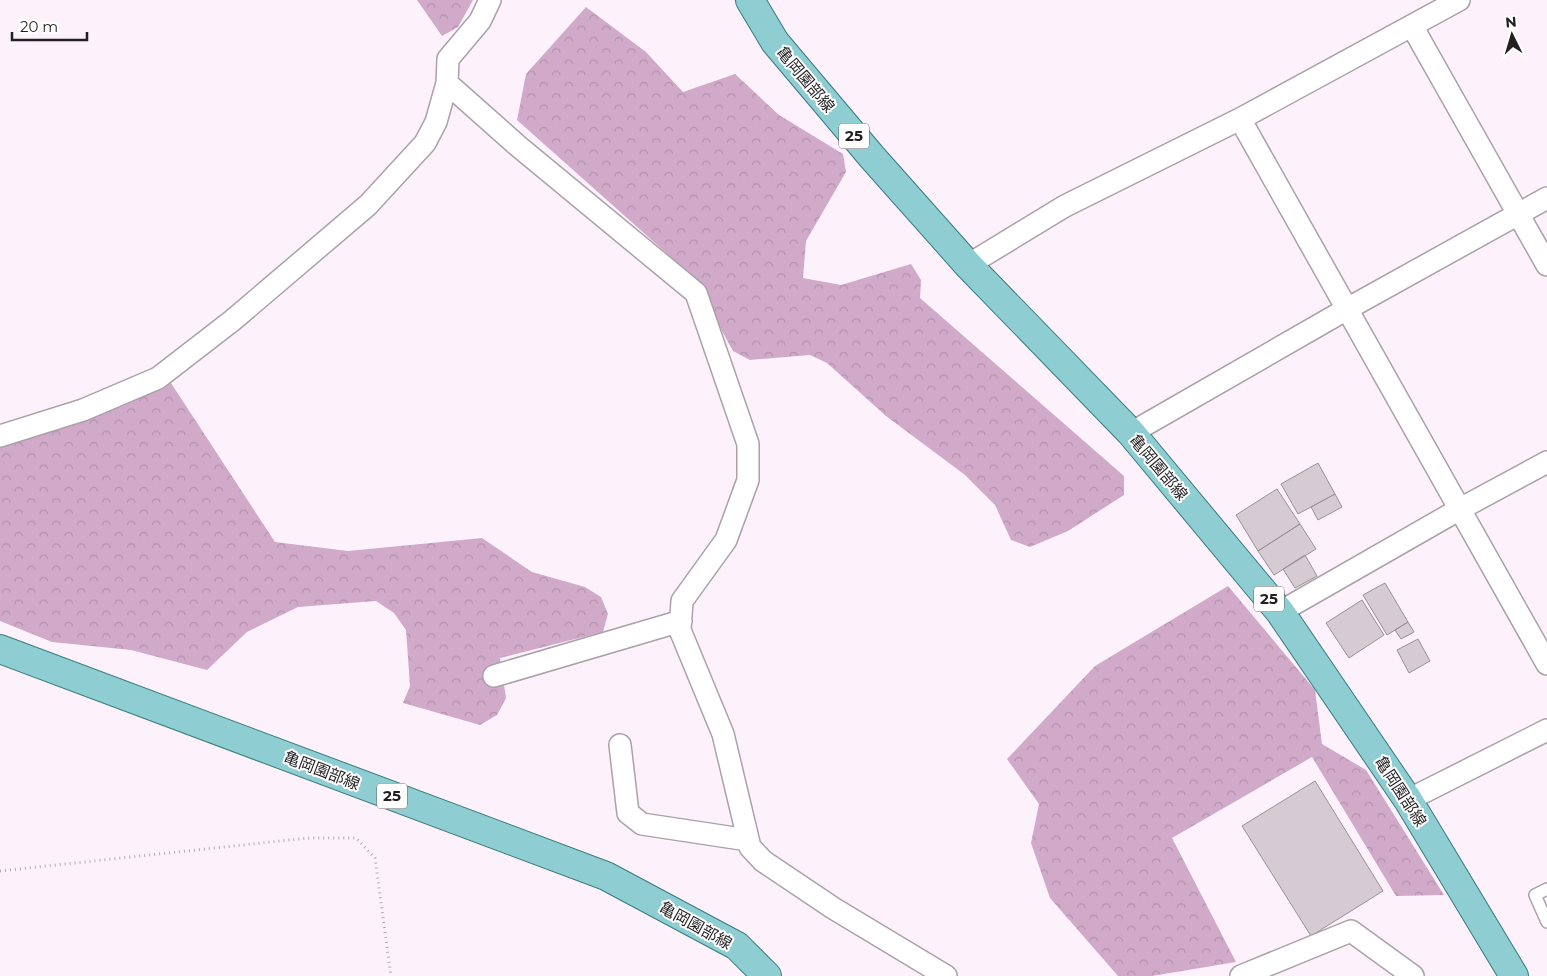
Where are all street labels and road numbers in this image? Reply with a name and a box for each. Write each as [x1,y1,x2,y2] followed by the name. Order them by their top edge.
[773,43,839,116] street label: 亀岡園部線
[839,124,869,148] road number: 25
[1126,431,1192,504] street label: 亀岡園部線
[1254,586,1284,612] road number: 25
[281,747,363,794] street label: 亀岡園部線
[1371,753,1430,830] street label: 亀岡園部線
[377,784,407,808] road number: 25
[656,898,735,953] street label: 亀岡園部線

